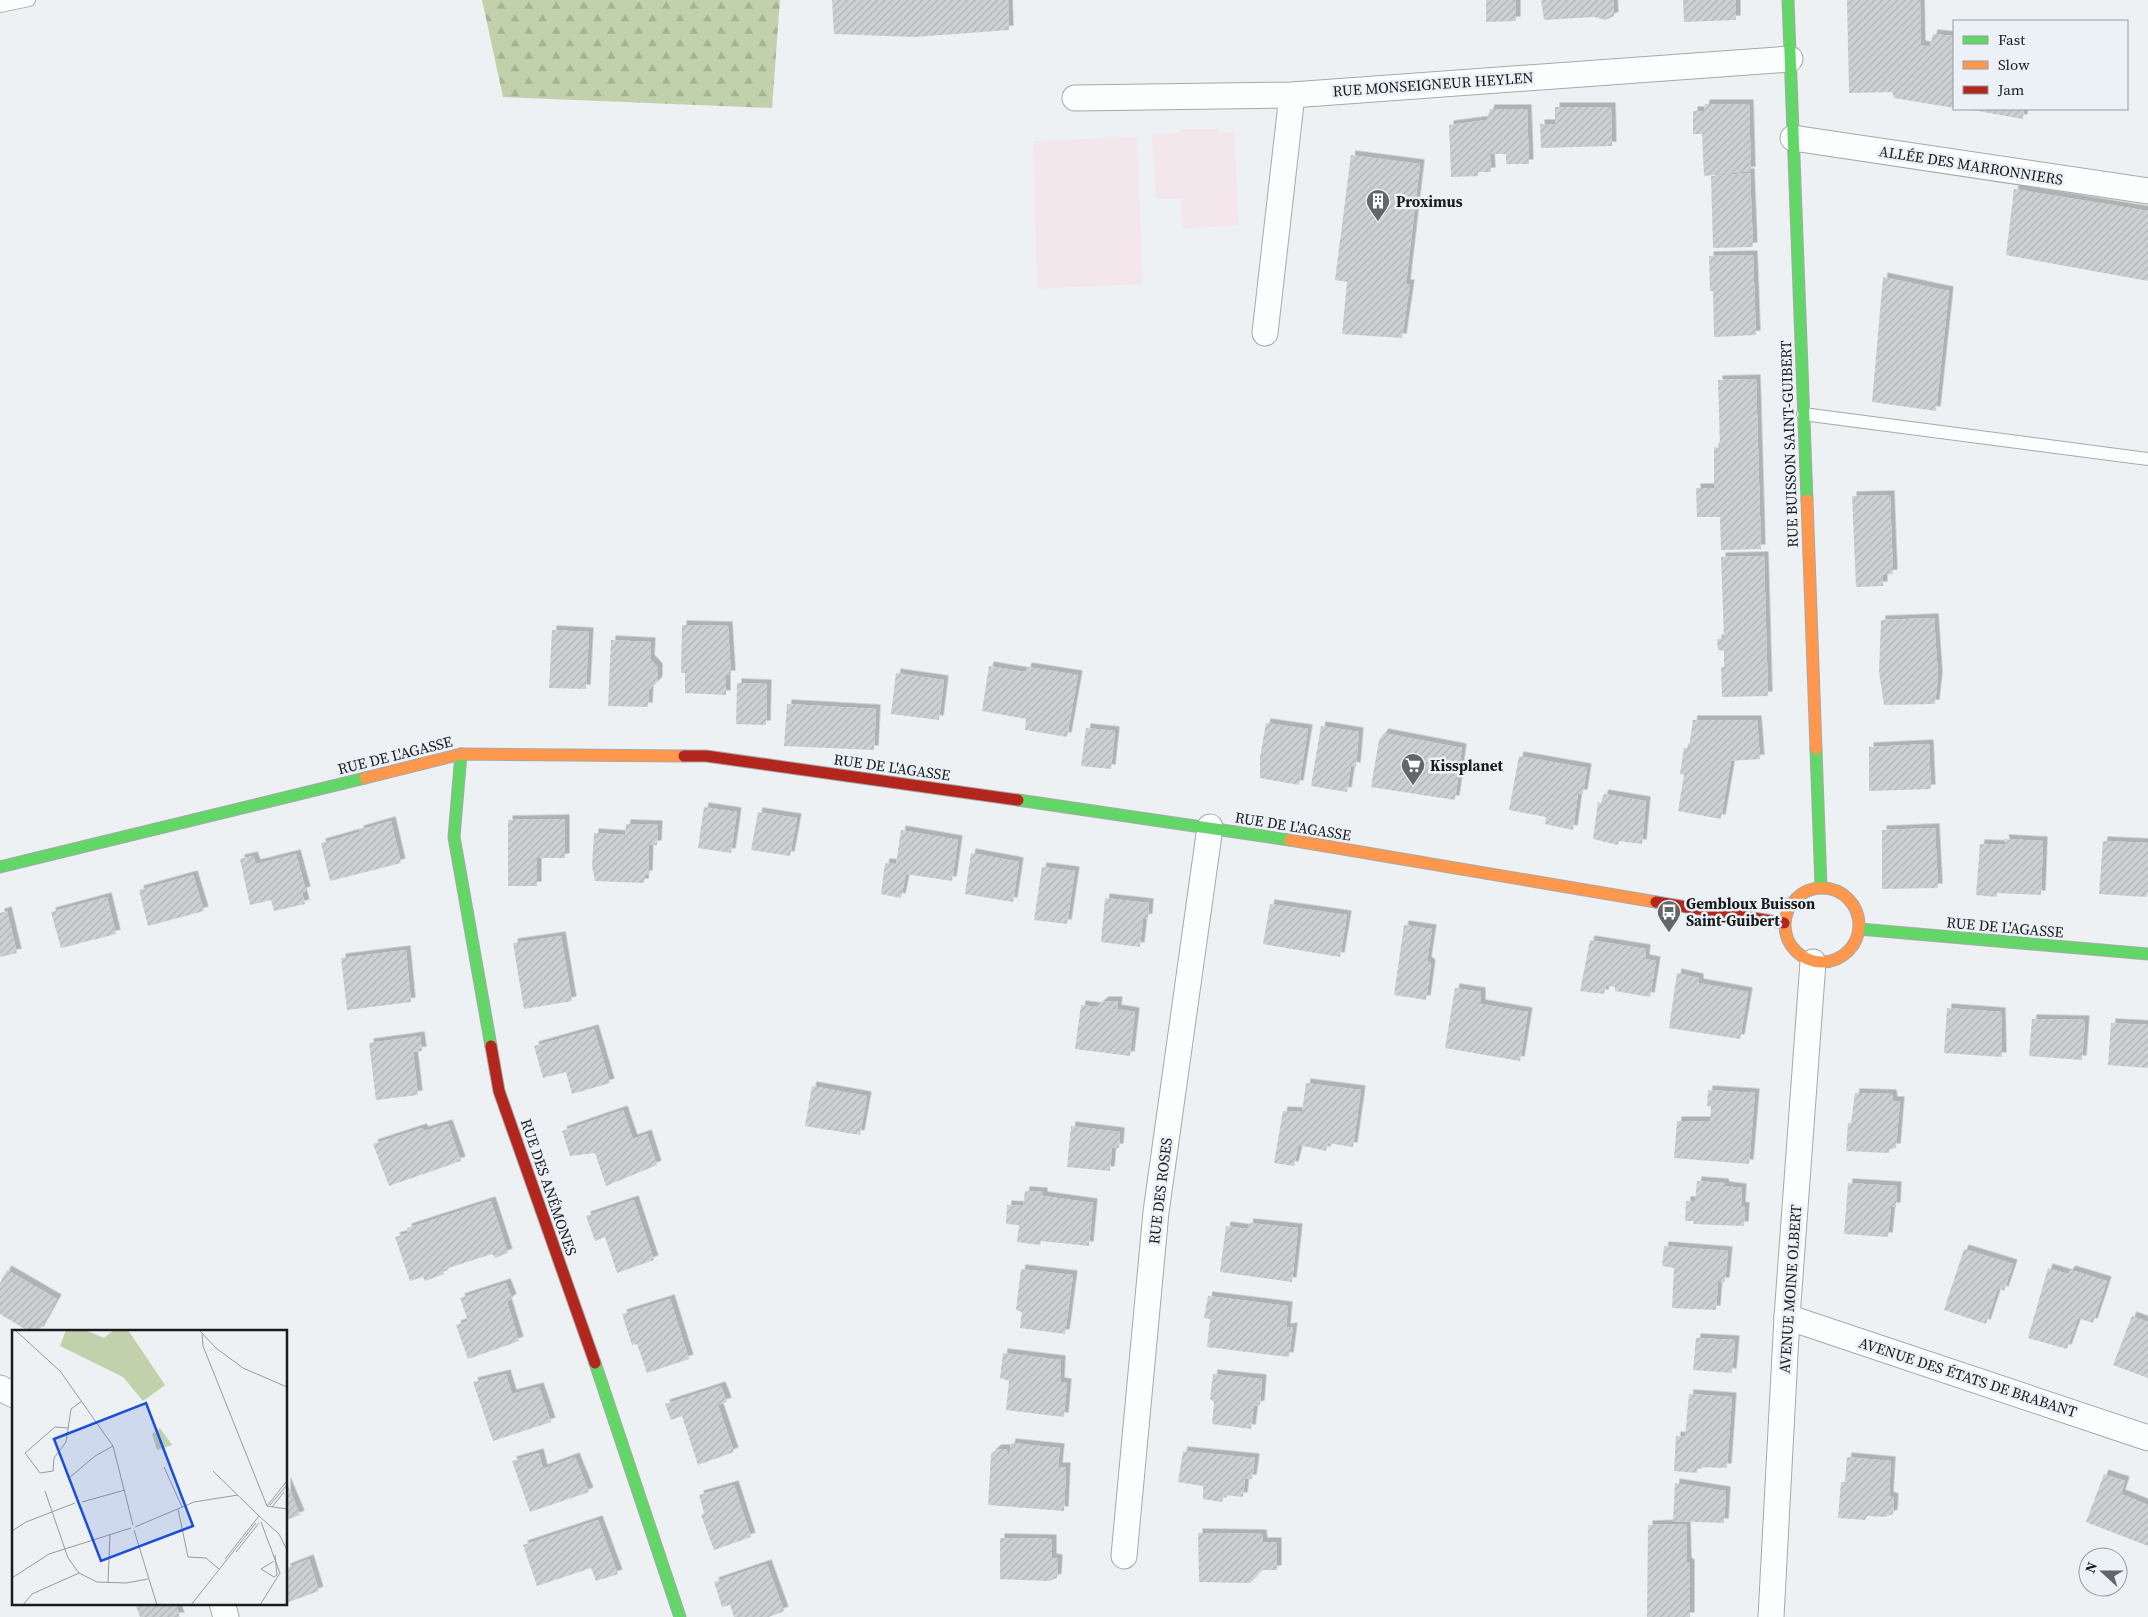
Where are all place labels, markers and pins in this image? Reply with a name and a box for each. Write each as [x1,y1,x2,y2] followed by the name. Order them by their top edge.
[1365,188,1391,222] building icon: Proximus
[1396,191,1463,212] place label: Proximus
[1400,752,1426,786] supermarket icon: Kissplanet
[1430,755,1503,776] place label: Kissplanet
[1686,893,1815,931] place label: Gembloux Buisson Saint-Guibert
[1656,899,1682,933] bus stop icon: Gembloux Buisson Saint-Guibert

